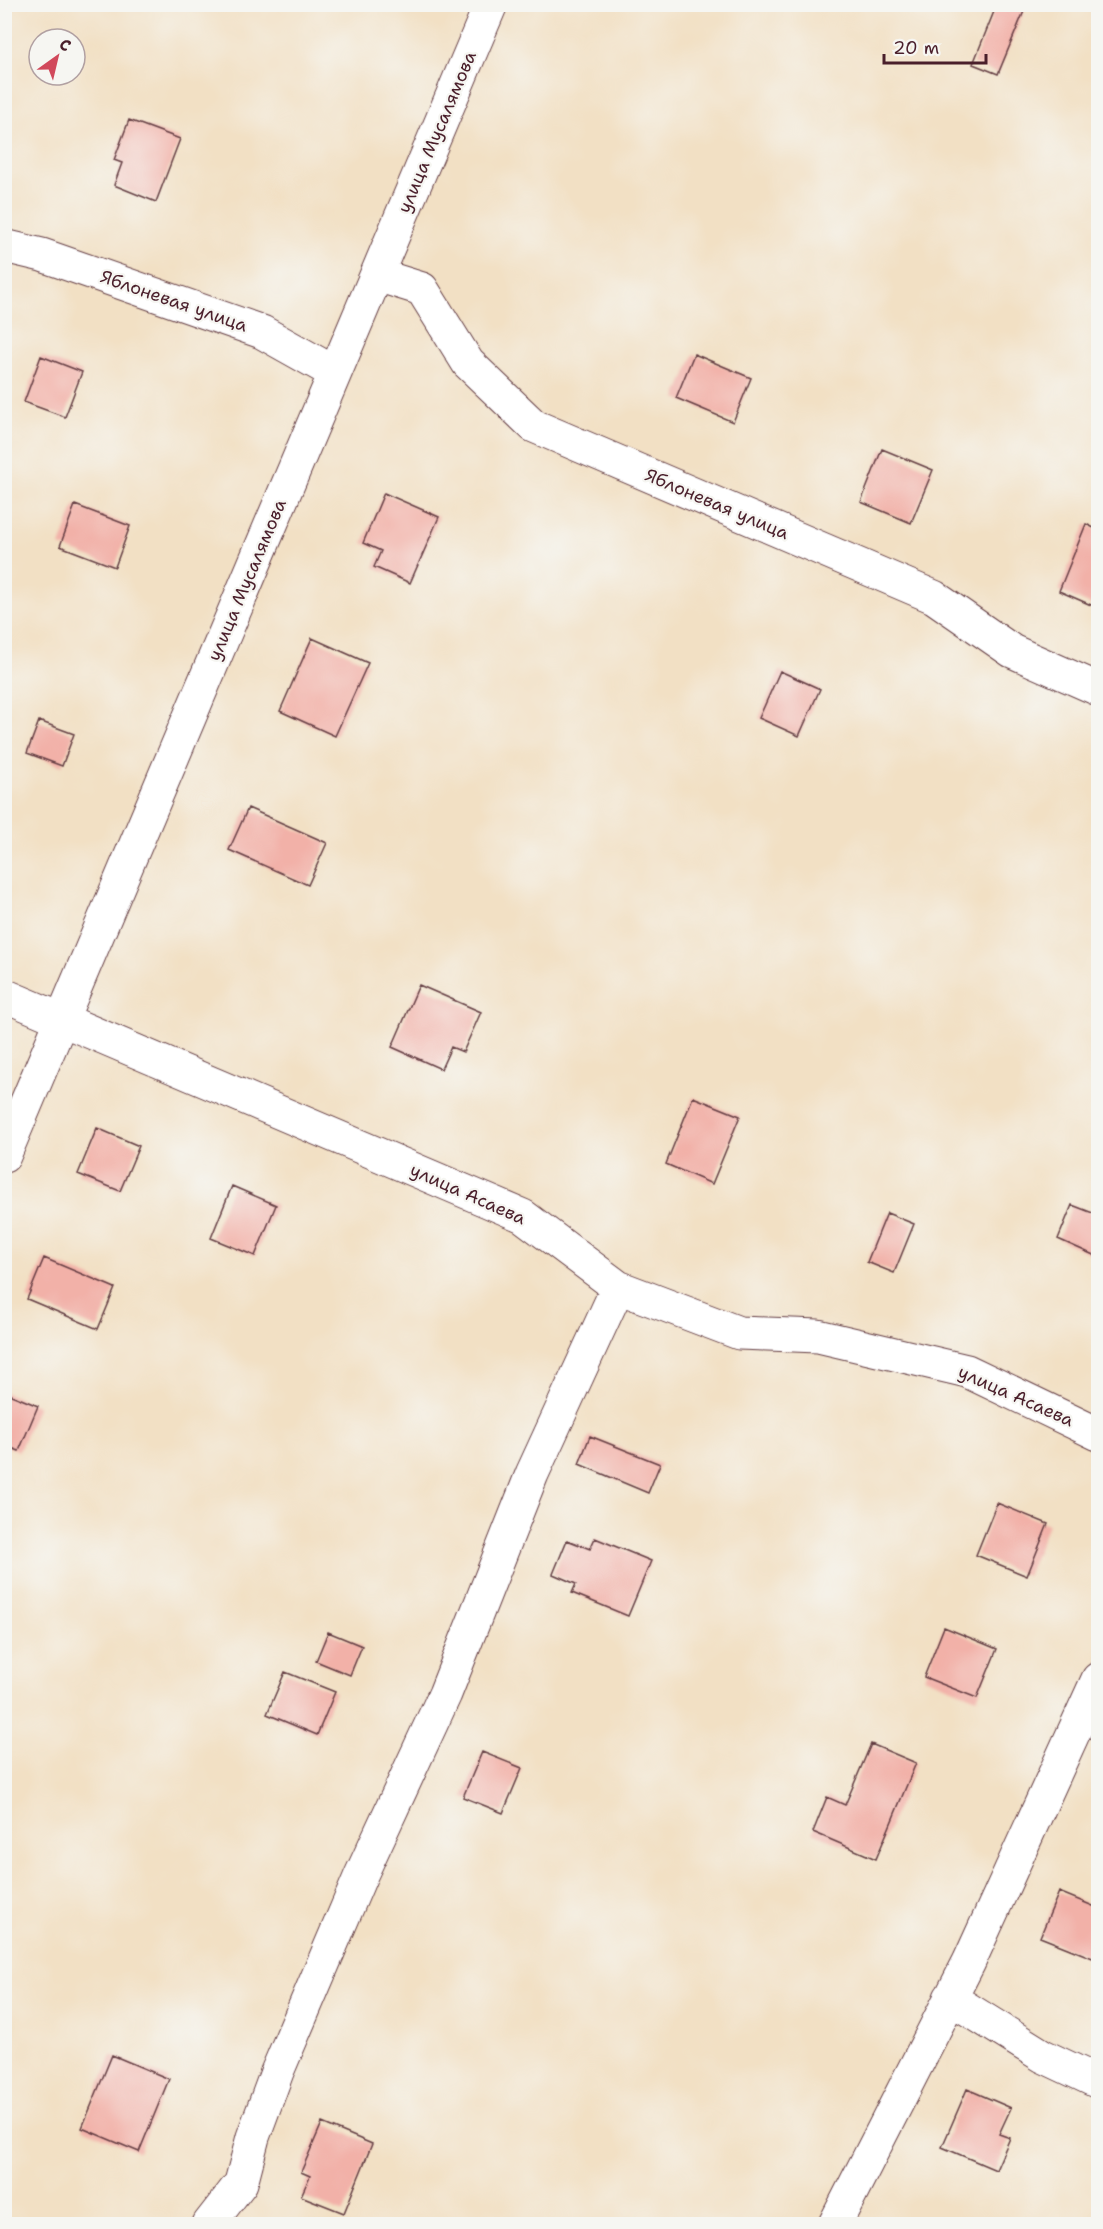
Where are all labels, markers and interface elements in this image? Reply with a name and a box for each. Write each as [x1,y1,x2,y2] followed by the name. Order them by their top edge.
[27,27,87,87] north arrow
[884,27,986,65] scale bar
[55,34,75,57] text: С
[893,36,939,60] text: 20 m
[392,47,482,217] street label: улица Мусалямова
[97,265,251,337] street label: Яблоневая улица
[641,463,793,545] street label: Яблоневая улица
[202,495,292,665] street label: улица Мусалямова
[406,1158,530,1230] street label: улица Асаева
[954,1360,1078,1432] street label: улица Асаева

